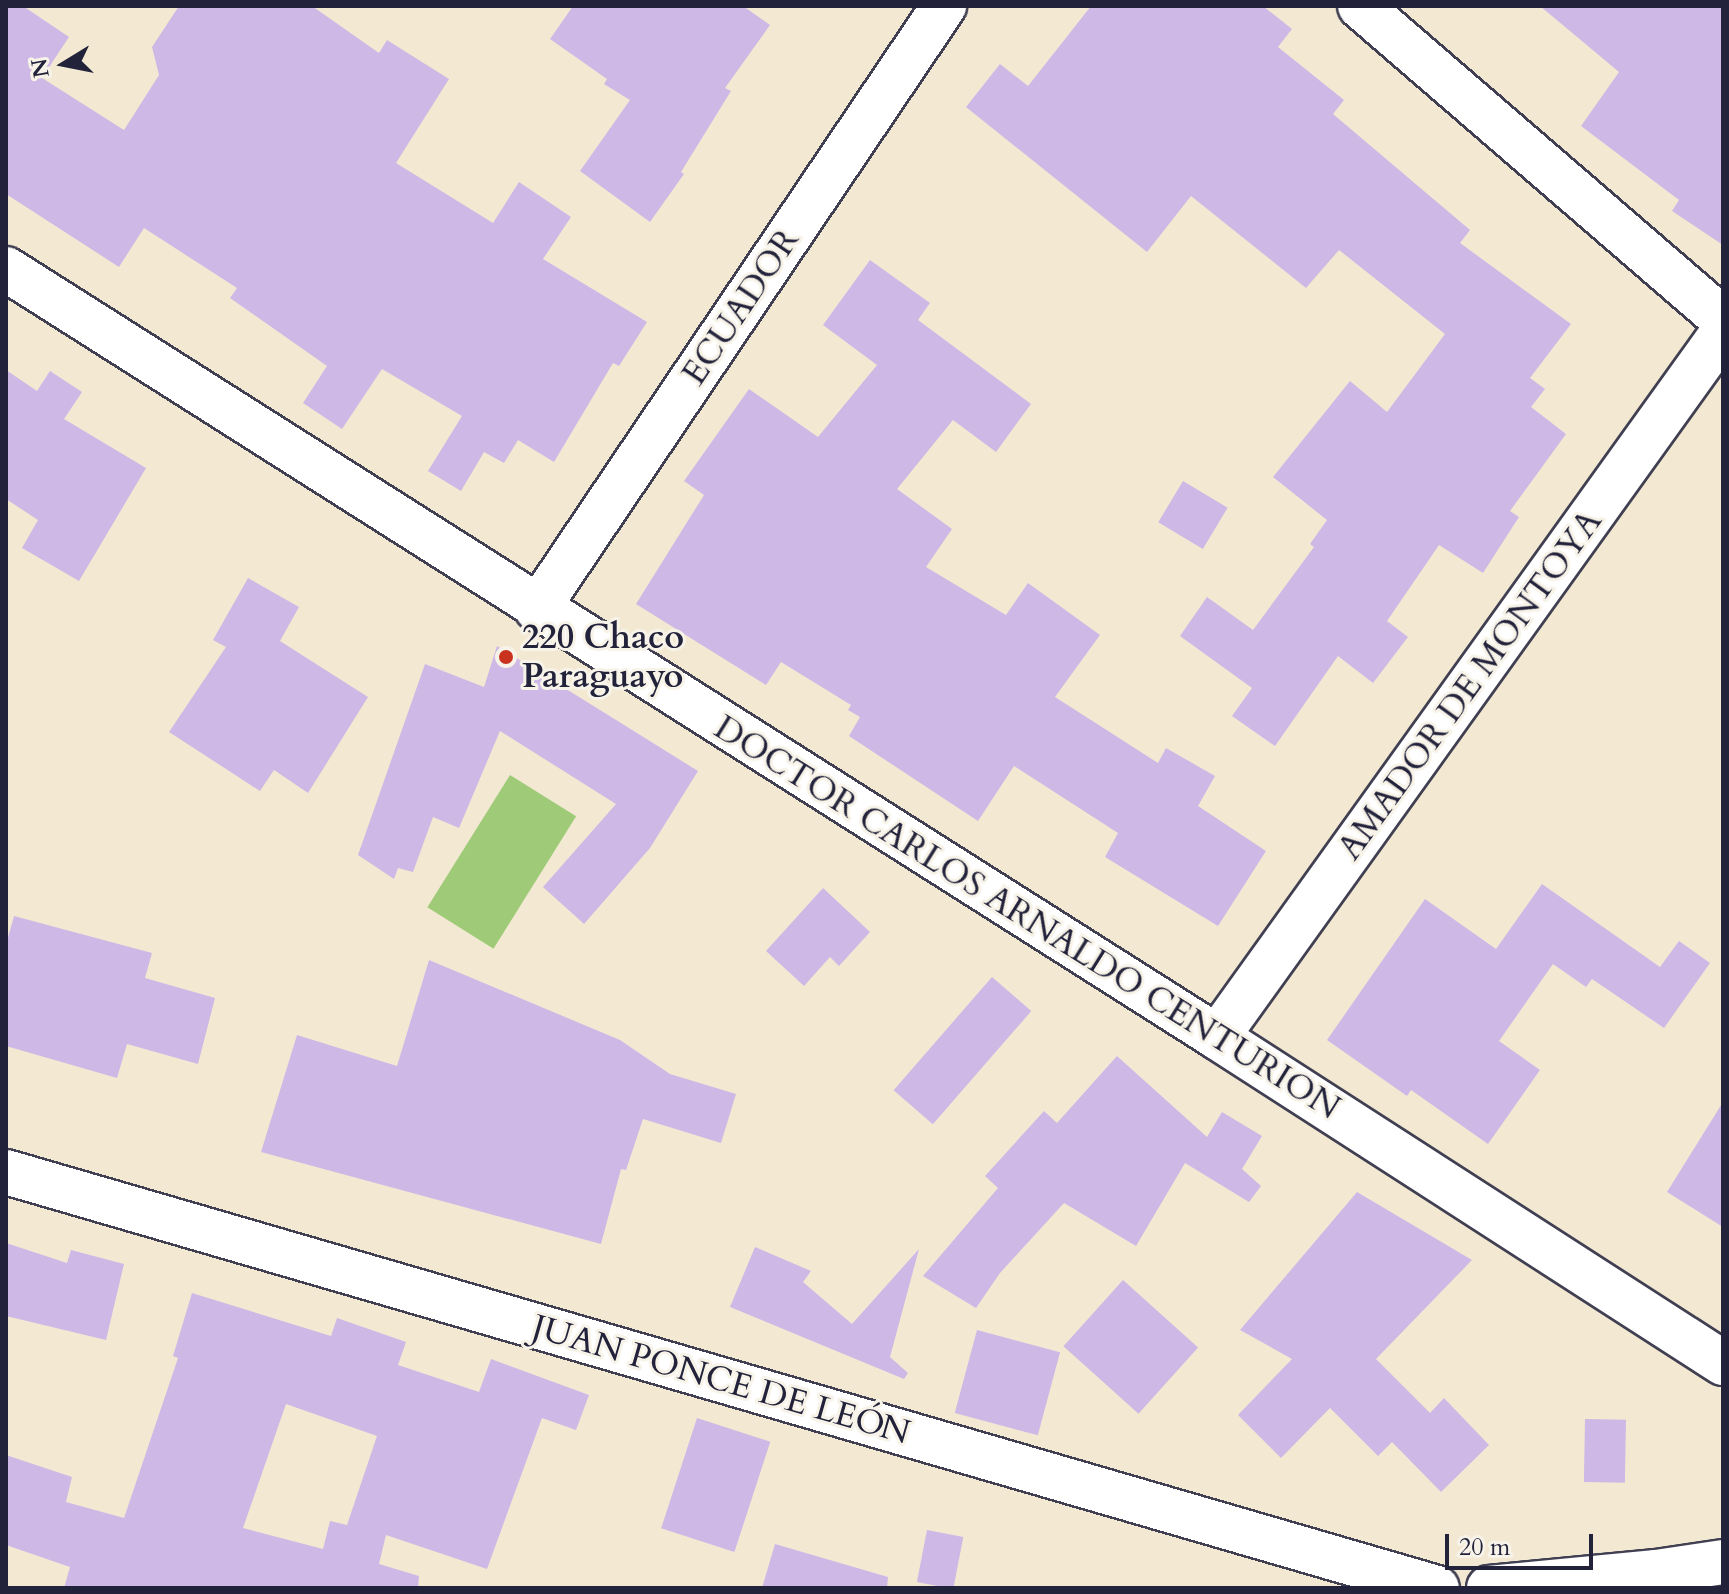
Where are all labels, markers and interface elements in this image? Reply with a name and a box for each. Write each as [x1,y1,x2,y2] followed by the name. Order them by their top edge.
[24,24,104,104] north arrow
[24,56,57,80] text: N
[674,221,808,393] street label: ECUADOR
[1329,502,1611,868] street label: AMADOR DE MONTOYA
[522,617,684,696] place label: 220 Chaco Paraguayo
[497,648,515,666] marker: 220 Chaco Paraguayo
[707,707,1347,1129] street label: DOCTOR CARLOS ARNALDO CENTURION
[527,1307,915,1453] street label: JUAN PONCE DE LEÓN
[1449,1518,1597,1568] scale bar
[1459,1531,1510,1564] text: 20 m

